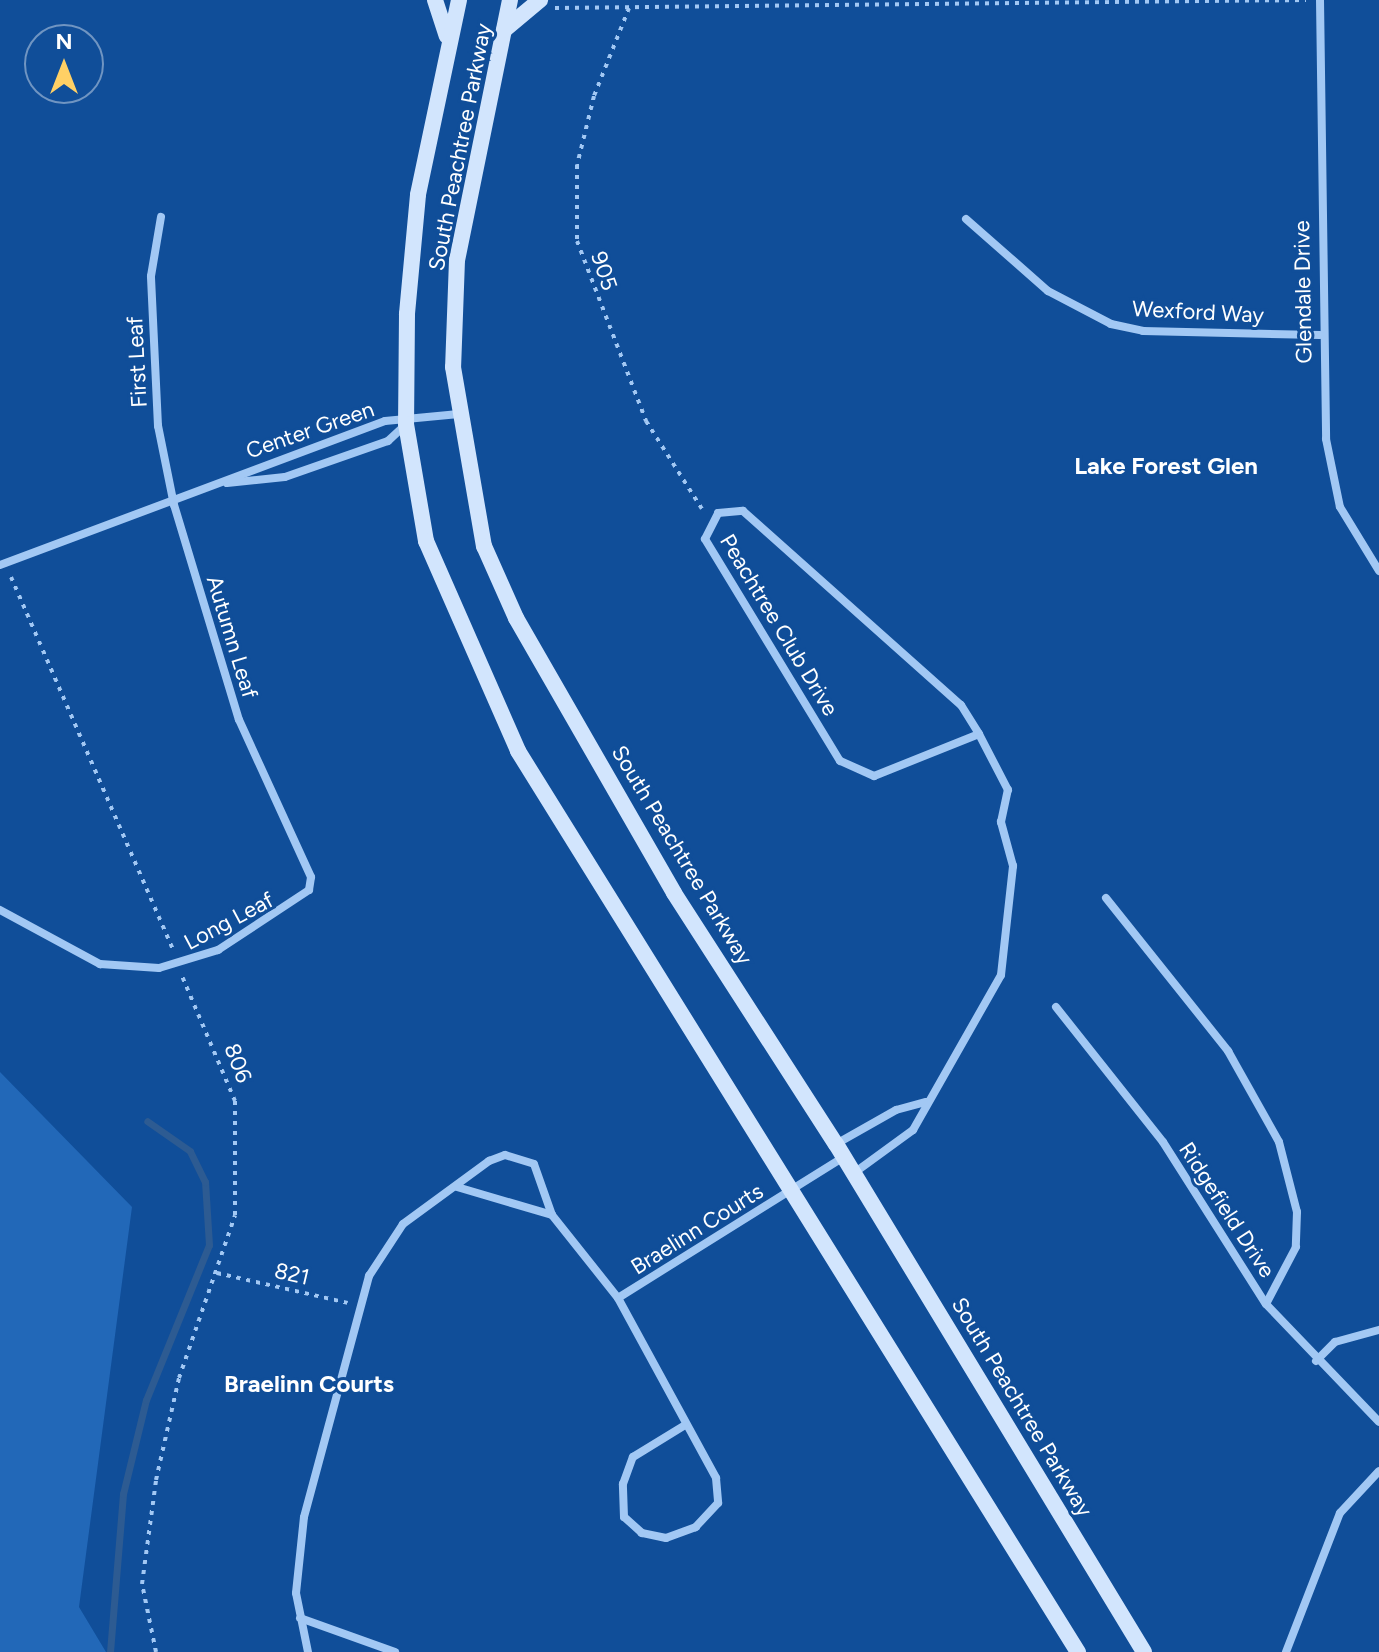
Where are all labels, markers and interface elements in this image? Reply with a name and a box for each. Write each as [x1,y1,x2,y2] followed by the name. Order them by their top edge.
[423,21,497,273] street label: South Peachtree Parkway
[24,24,104,104] north arrow
[55,28,73,55] text: N
[1289,220,1317,364] street label: Glendale Drive
[585,248,623,294] street label: 905
[1131,295,1265,329] street label: Wexford Way
[121,316,153,408] street label: First Leaf
[242,396,378,464] street label: Center Green
[1074,452,1258,480] district label: Lake Forest Glen
[714,529,844,721] street label: Peachtree Club Drive
[201,572,263,702] street label: Autumn Leaf
[606,741,758,969] street label: South Peachtree Parkway
[180,886,278,956] street label: Long Leaf
[218,1040,258,1086] street label: 806
[1173,1137,1281,1283] street label: Ridgefield Drive
[626,1178,768,1280] street label: Braelinn Courts
[272,1257,312,1291] street label: 821
[946,1293,1098,1521] street label: South Peachtree Parkway
[224,1370,394,1398] district label: Braelinn Courts

